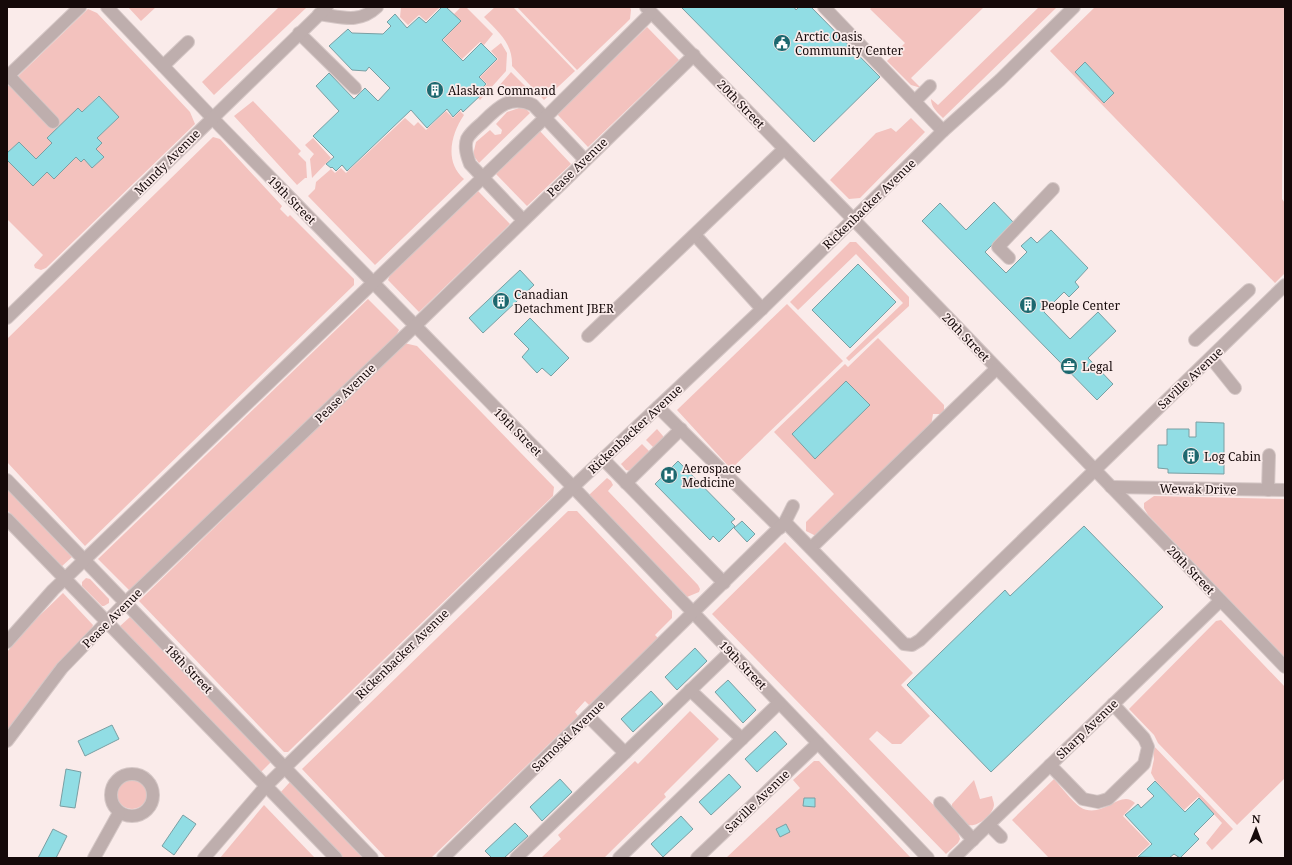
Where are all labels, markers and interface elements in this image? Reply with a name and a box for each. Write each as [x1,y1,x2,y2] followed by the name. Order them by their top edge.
[795,28,903,59] place label: Arctic Oasis Community Center
[772,33,792,53] public building icon: Arctic Oasis Community Center
[713,76,769,132] street label: 20th Street
[425,80,445,100] building icon: Alaskan Command
[448,82,556,99] place label: Alaskan Command
[130,125,204,199] street label: Mundy Avenue
[543,134,611,200] street label: Pease Avenue
[819,155,919,253] street label: Rickenbacker Avenue
[264,172,320,228] street label: 19th Street
[514,286,614,317] place label: Canadian Detachment JBER
[491,291,511,311] building icon: Canadian Detachment JBER
[1018,295,1038,315] building icon: People Center
[1041,297,1120,314] place label: People Center
[938,309,994,365] street label: 20th Street
[1154,343,1226,413] street label: Saville Avenue
[1059,356,1079,376] office icon: Legal
[1082,358,1113,375] place label: Legal
[311,360,379,426] street label: Pease Avenue
[584,381,686,477] street label: Rickenbacker Avenue
[490,404,546,460] street label: 19th Street
[1181,446,1201,466] building icon: Log Cabin
[1204,448,1261,465] place label: Log Cabin
[682,460,741,491] place label: Aerospace Medicine
[659,465,679,485] hospital icon: Aerospace Medicine
[1159,480,1237,498] street label: Wewak Drive
[1163,542,1219,598] street label: 20th Street
[78,584,146,652] street label: Pease Avenue
[352,605,452,703] street label: Rickenbacker Avenue
[715,637,771,693] street label: 19th Street
[161,641,217,697] street label: 18th Street
[1052,695,1122,763] street label: Sharp Avenue
[528,697,608,775] street label: Sarnoski Avenue
[721,766,793,836] street label: Saville Avenue
[1236,809,1276,849] north arrow
[1252,811,1261,826] text: N

